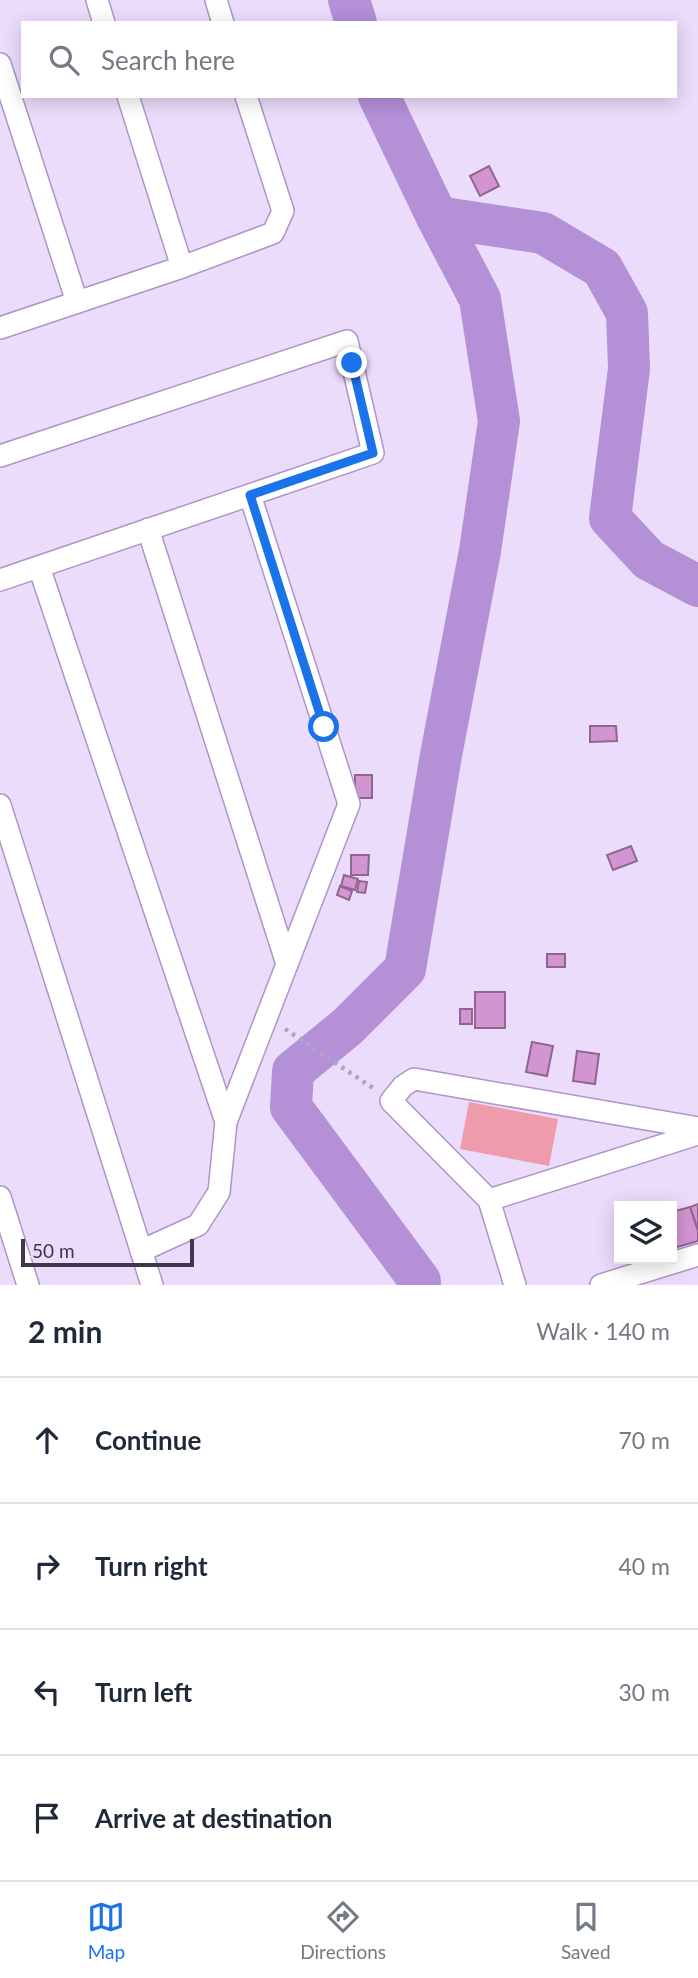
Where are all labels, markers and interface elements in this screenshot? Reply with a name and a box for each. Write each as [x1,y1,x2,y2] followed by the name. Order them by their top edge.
[21,21,677,98] search box
[45,41,83,79] icon: search
[101,44,235,76] text: Search here
[336,347,367,378] route end
[308,711,339,742] route start
[614,1201,677,1264] map controls
[614,1201,677,1264] button: layers
[21,1236,194,1268] scale bar
[32,1239,75,1262] text: 50 m
[28,1313,102,1349] text: 2 min
[536,1317,670,1345] text: Walk · 140 m
[28,1421,66,1459] icon: ahead
[95,1424,201,1456] text: Continue
[619,1426,670,1454] text: 70 m
[28,1547,66,1585] icon: right
[95,1550,208,1582] text: Turn right
[619,1552,670,1580] text: 40 m
[28,1673,66,1711] icon: left
[95,1676,192,1708] text: Turn left
[619,1678,670,1706] text: 30 m
[28,1799,66,1837] icon: arrive
[95,1802,332,1834] text: Arrive at destination
[87,1898,125,1963] tab: Map
[300,1898,386,1963] tab: Directions
[561,1898,611,1963] tab: Saved

